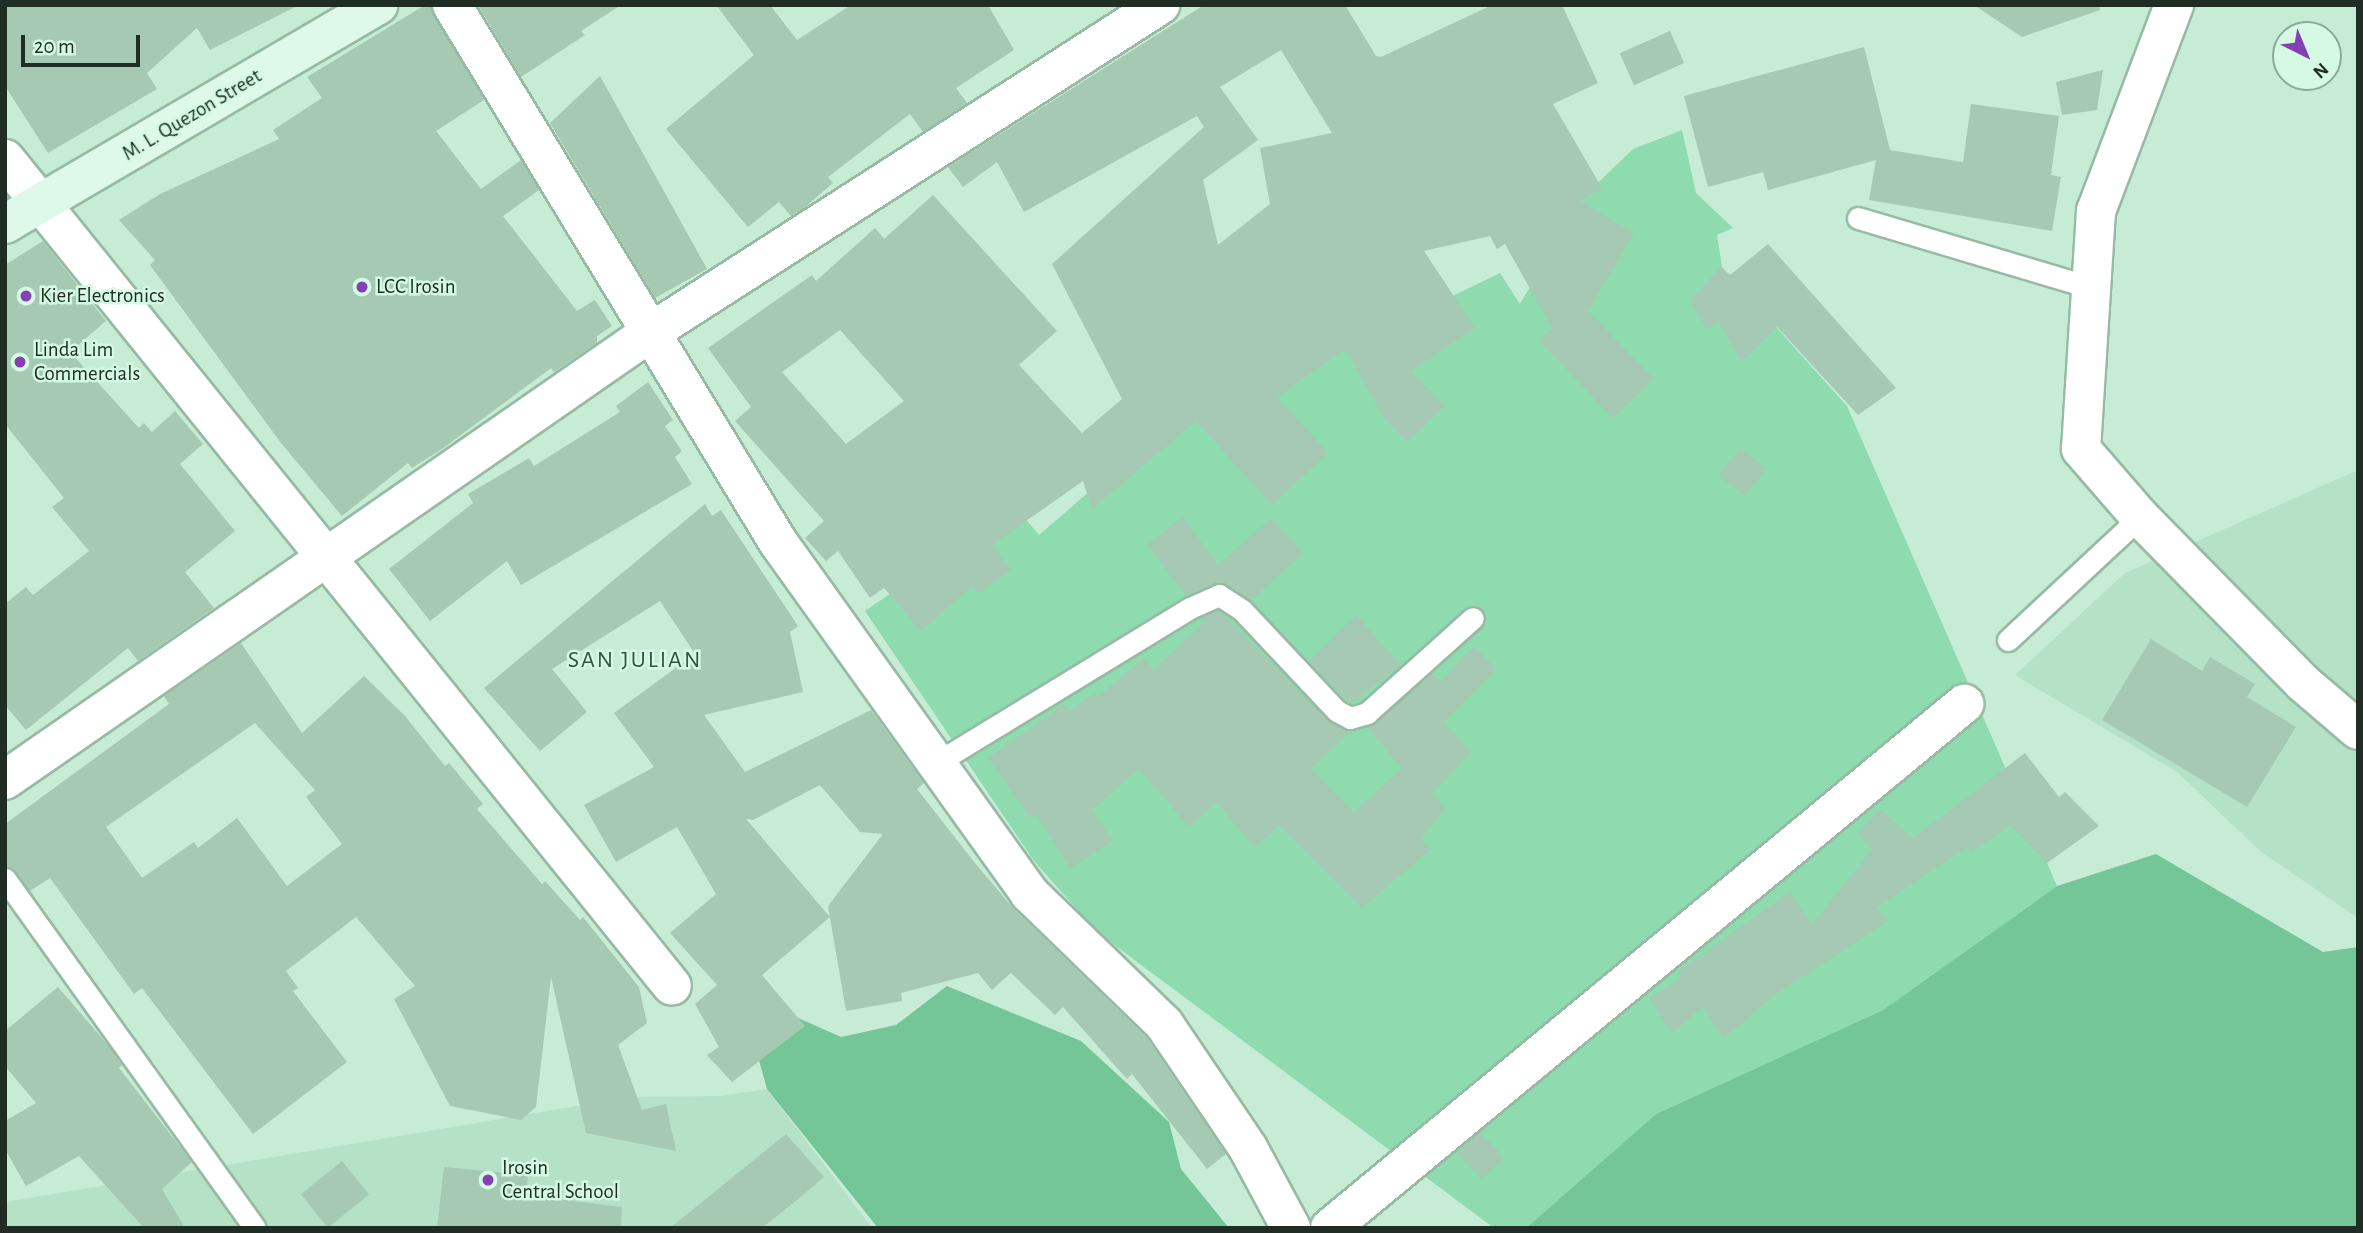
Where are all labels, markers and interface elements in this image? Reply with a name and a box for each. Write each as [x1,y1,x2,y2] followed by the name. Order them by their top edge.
[24,21,144,65] scale bar
[2272,21,2342,91] north arrow
[34,36,75,57] text: 20 m
[2309,59,2332,82] text: N
[118,64,266,166] street label: M. L. Quezon Street
[376,274,455,300] place label: LCC Irosin
[354,279,370,295] marker: LCC Irosin
[40,283,165,309] place label: Kier Electronics
[18,288,34,304] marker: Kier Electronics
[34,337,140,387] place label: Linda Lim Commercials
[12,354,28,370] marker: Linda Lim Commercials
[569,647,701,675] district label: SAN JULIAN
[502,1155,619,1205] place label: Irosin Central School
[480,1172,496,1188] marker: Irosin Central School

